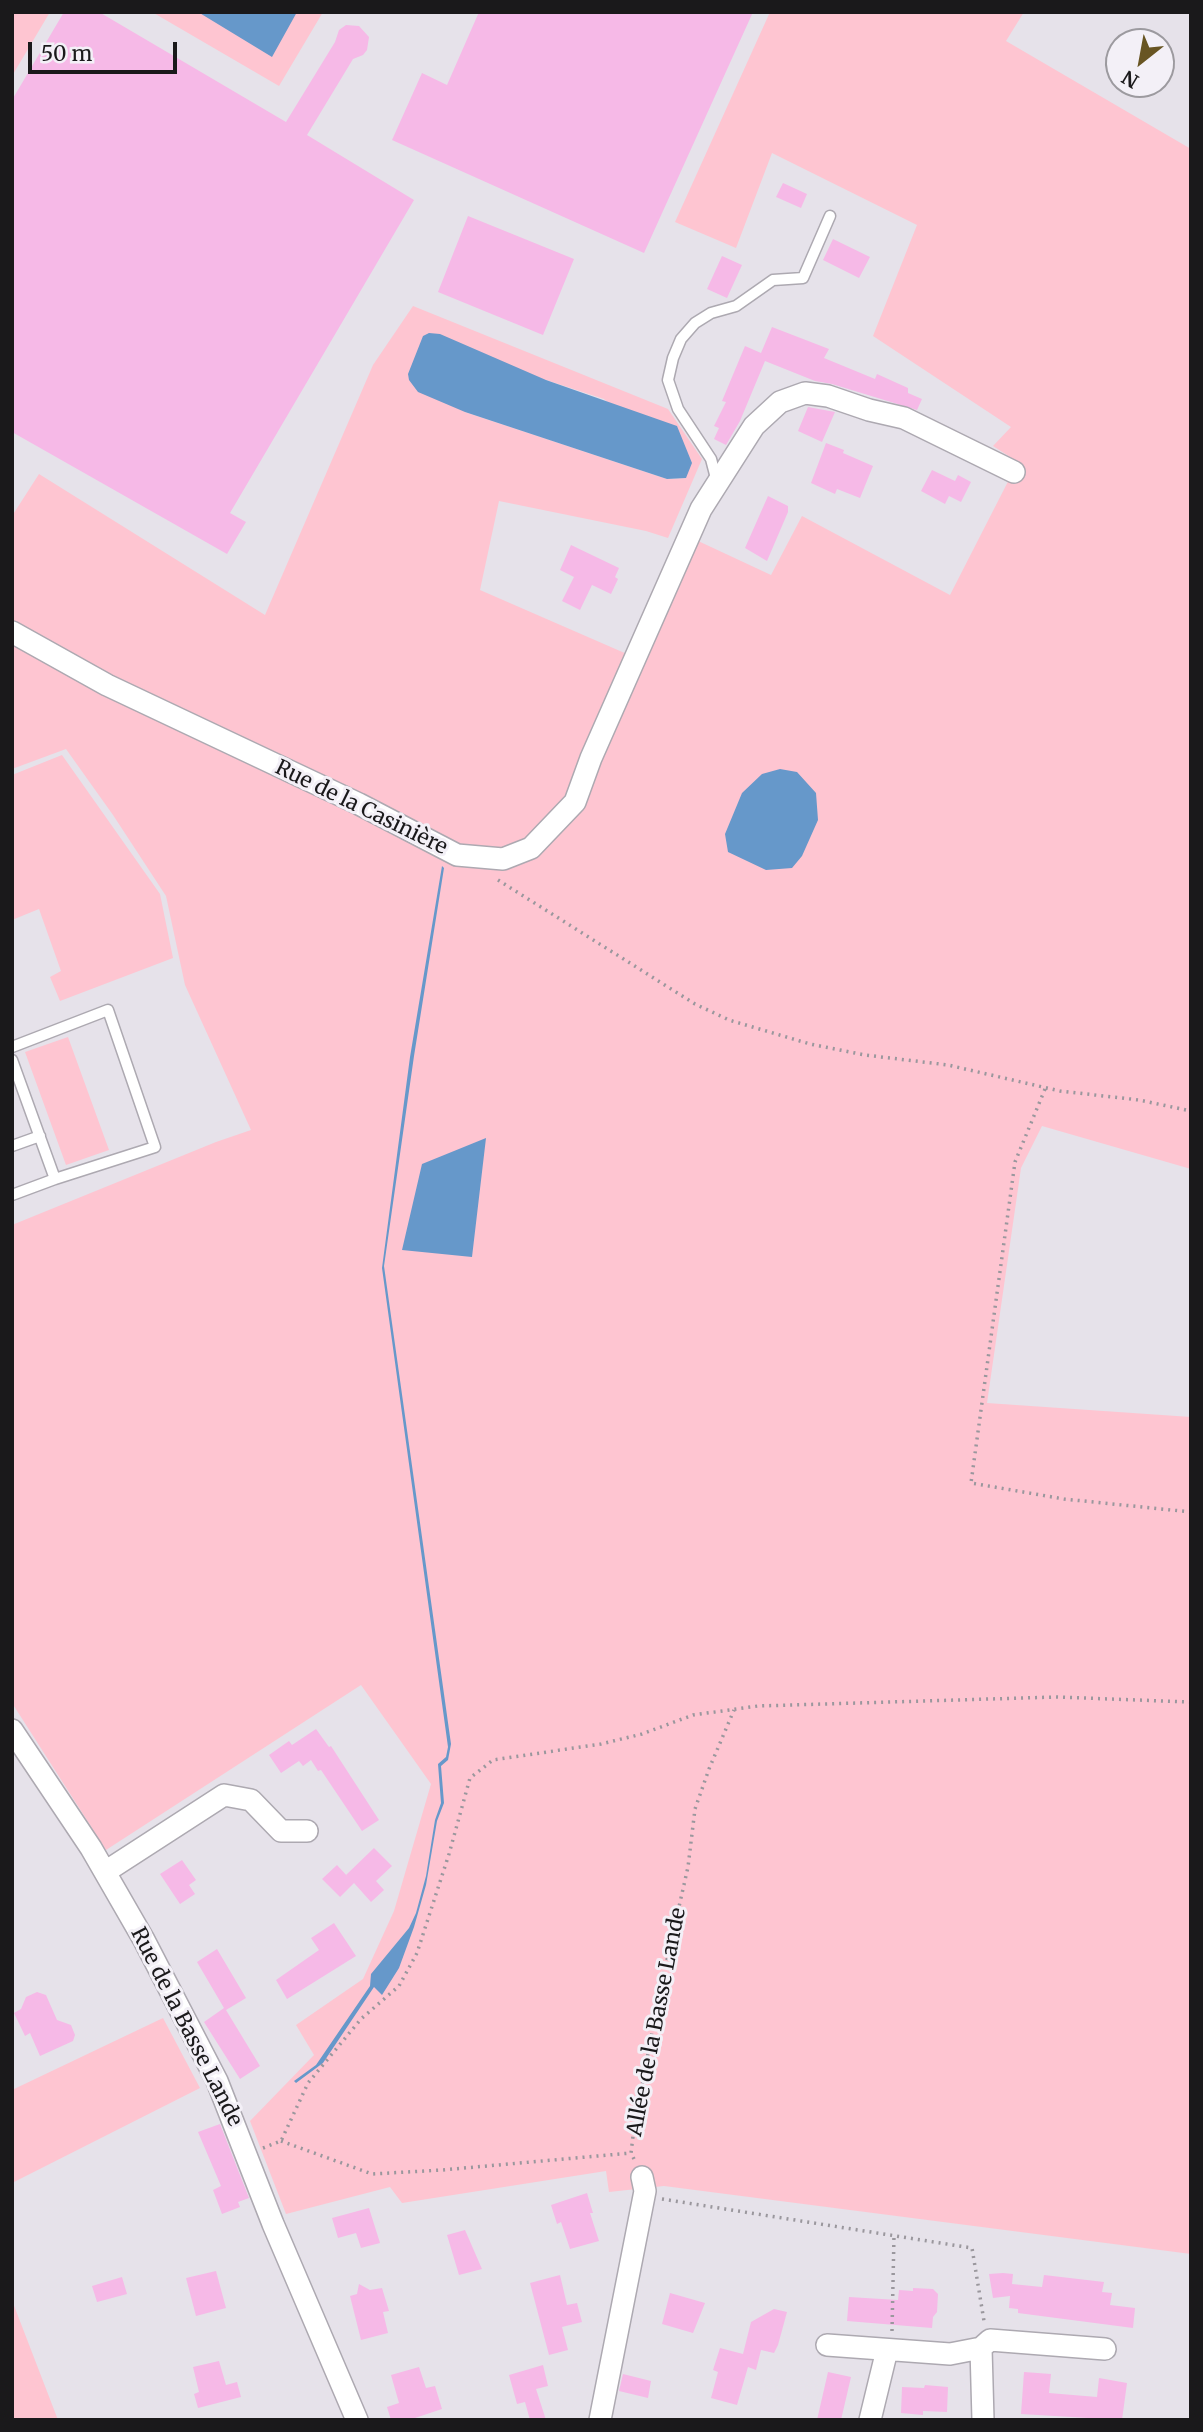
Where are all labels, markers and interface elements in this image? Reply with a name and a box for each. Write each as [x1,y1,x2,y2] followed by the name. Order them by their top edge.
[32,28,180,72] scale bar
[1105,28,1175,98] north arrow
[41,40,92,67] text: 50 m
[1118,65,1143,93] text: N
[271,755,451,861] street label: Rue de la Casinière
[622,1906,692,2138] street label: Allée de la Basse Lande
[125,1923,247,2131] street label: Rue de la Basse Lande

